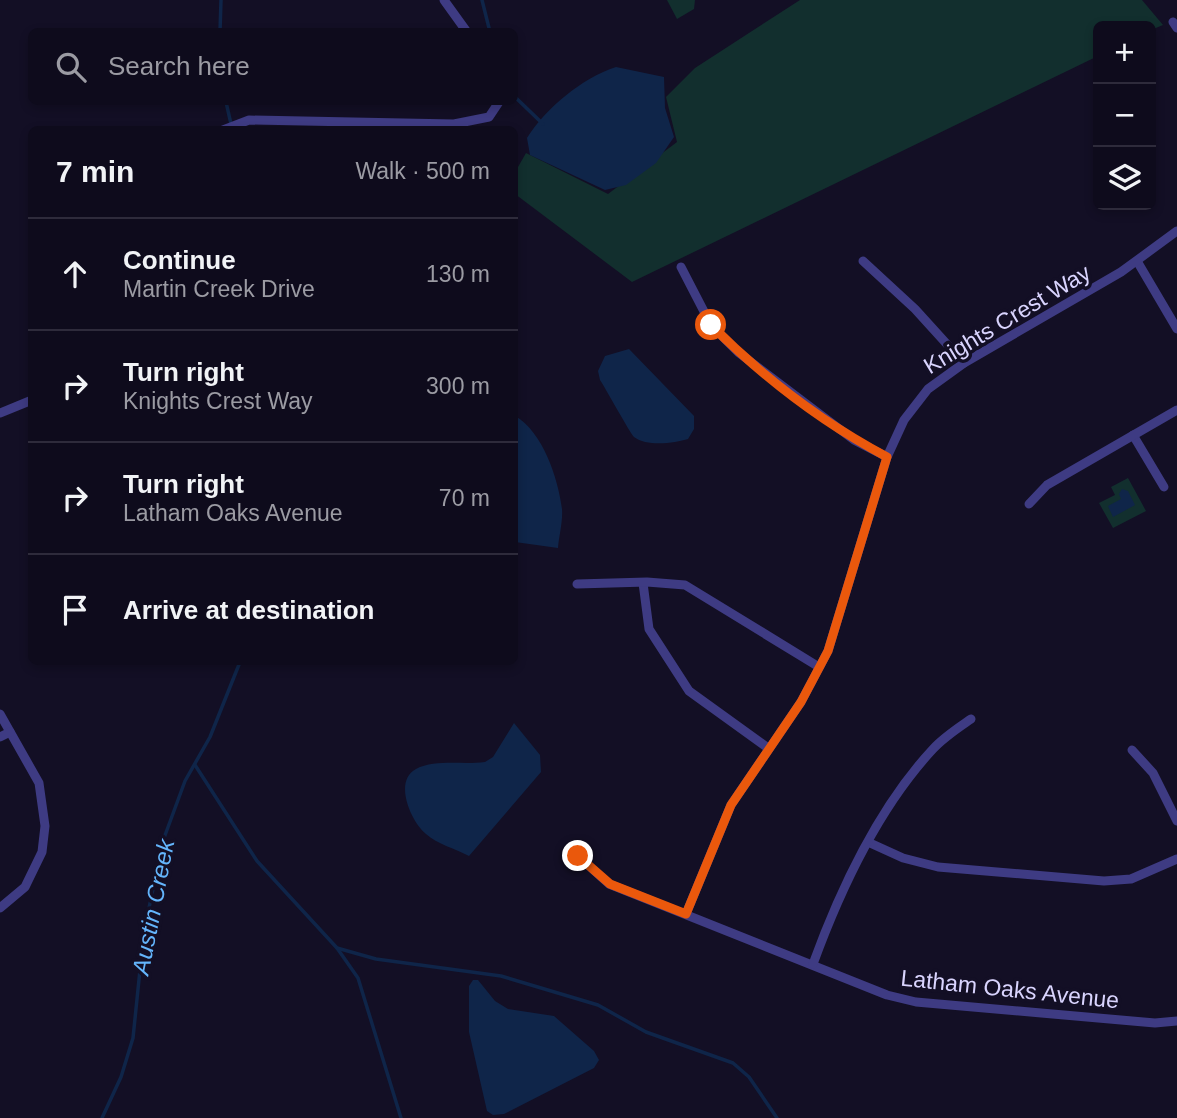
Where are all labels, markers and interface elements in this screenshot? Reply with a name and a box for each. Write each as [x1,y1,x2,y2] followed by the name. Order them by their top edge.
[1093,21,1156,210] map controls
[1093,21,1156,84] button: +
[28,28,518,105] search box
[52,48,90,86] icon: search
[108,51,250,81] text: Search here
[1093,84,1156,147] button: −
[1093,147,1156,210] button: layers
[56,155,134,188] text: 7 min
[355,158,490,184] text: Walk · 500 m
[123,245,236,275] text: Continue
[56,255,94,293] icon: ahead
[919,259,1095,379] street label: Knights Crest Way
[426,261,490,287] text: 130 m
[123,276,315,302] text: Martin Creek Drive
[695,309,726,340] route start
[123,357,244,387] text: Turn right
[56,367,94,405] icon: right
[426,373,490,399] text: 300 m
[123,388,313,414] text: Knights Crest Way
[123,469,244,499] text: Turn right
[56,479,94,517] icon: right
[439,485,490,511] text: 70 m
[123,500,343,526] text: Latham Oaks Avenue
[56,591,94,629] icon: arrive
[123,595,374,625] text: Arrive at destination
[126,835,180,979] water label: Austin Creek
[562,840,593,871] route end
[899,965,1121,1013] street label: Latham Oaks Avenue

